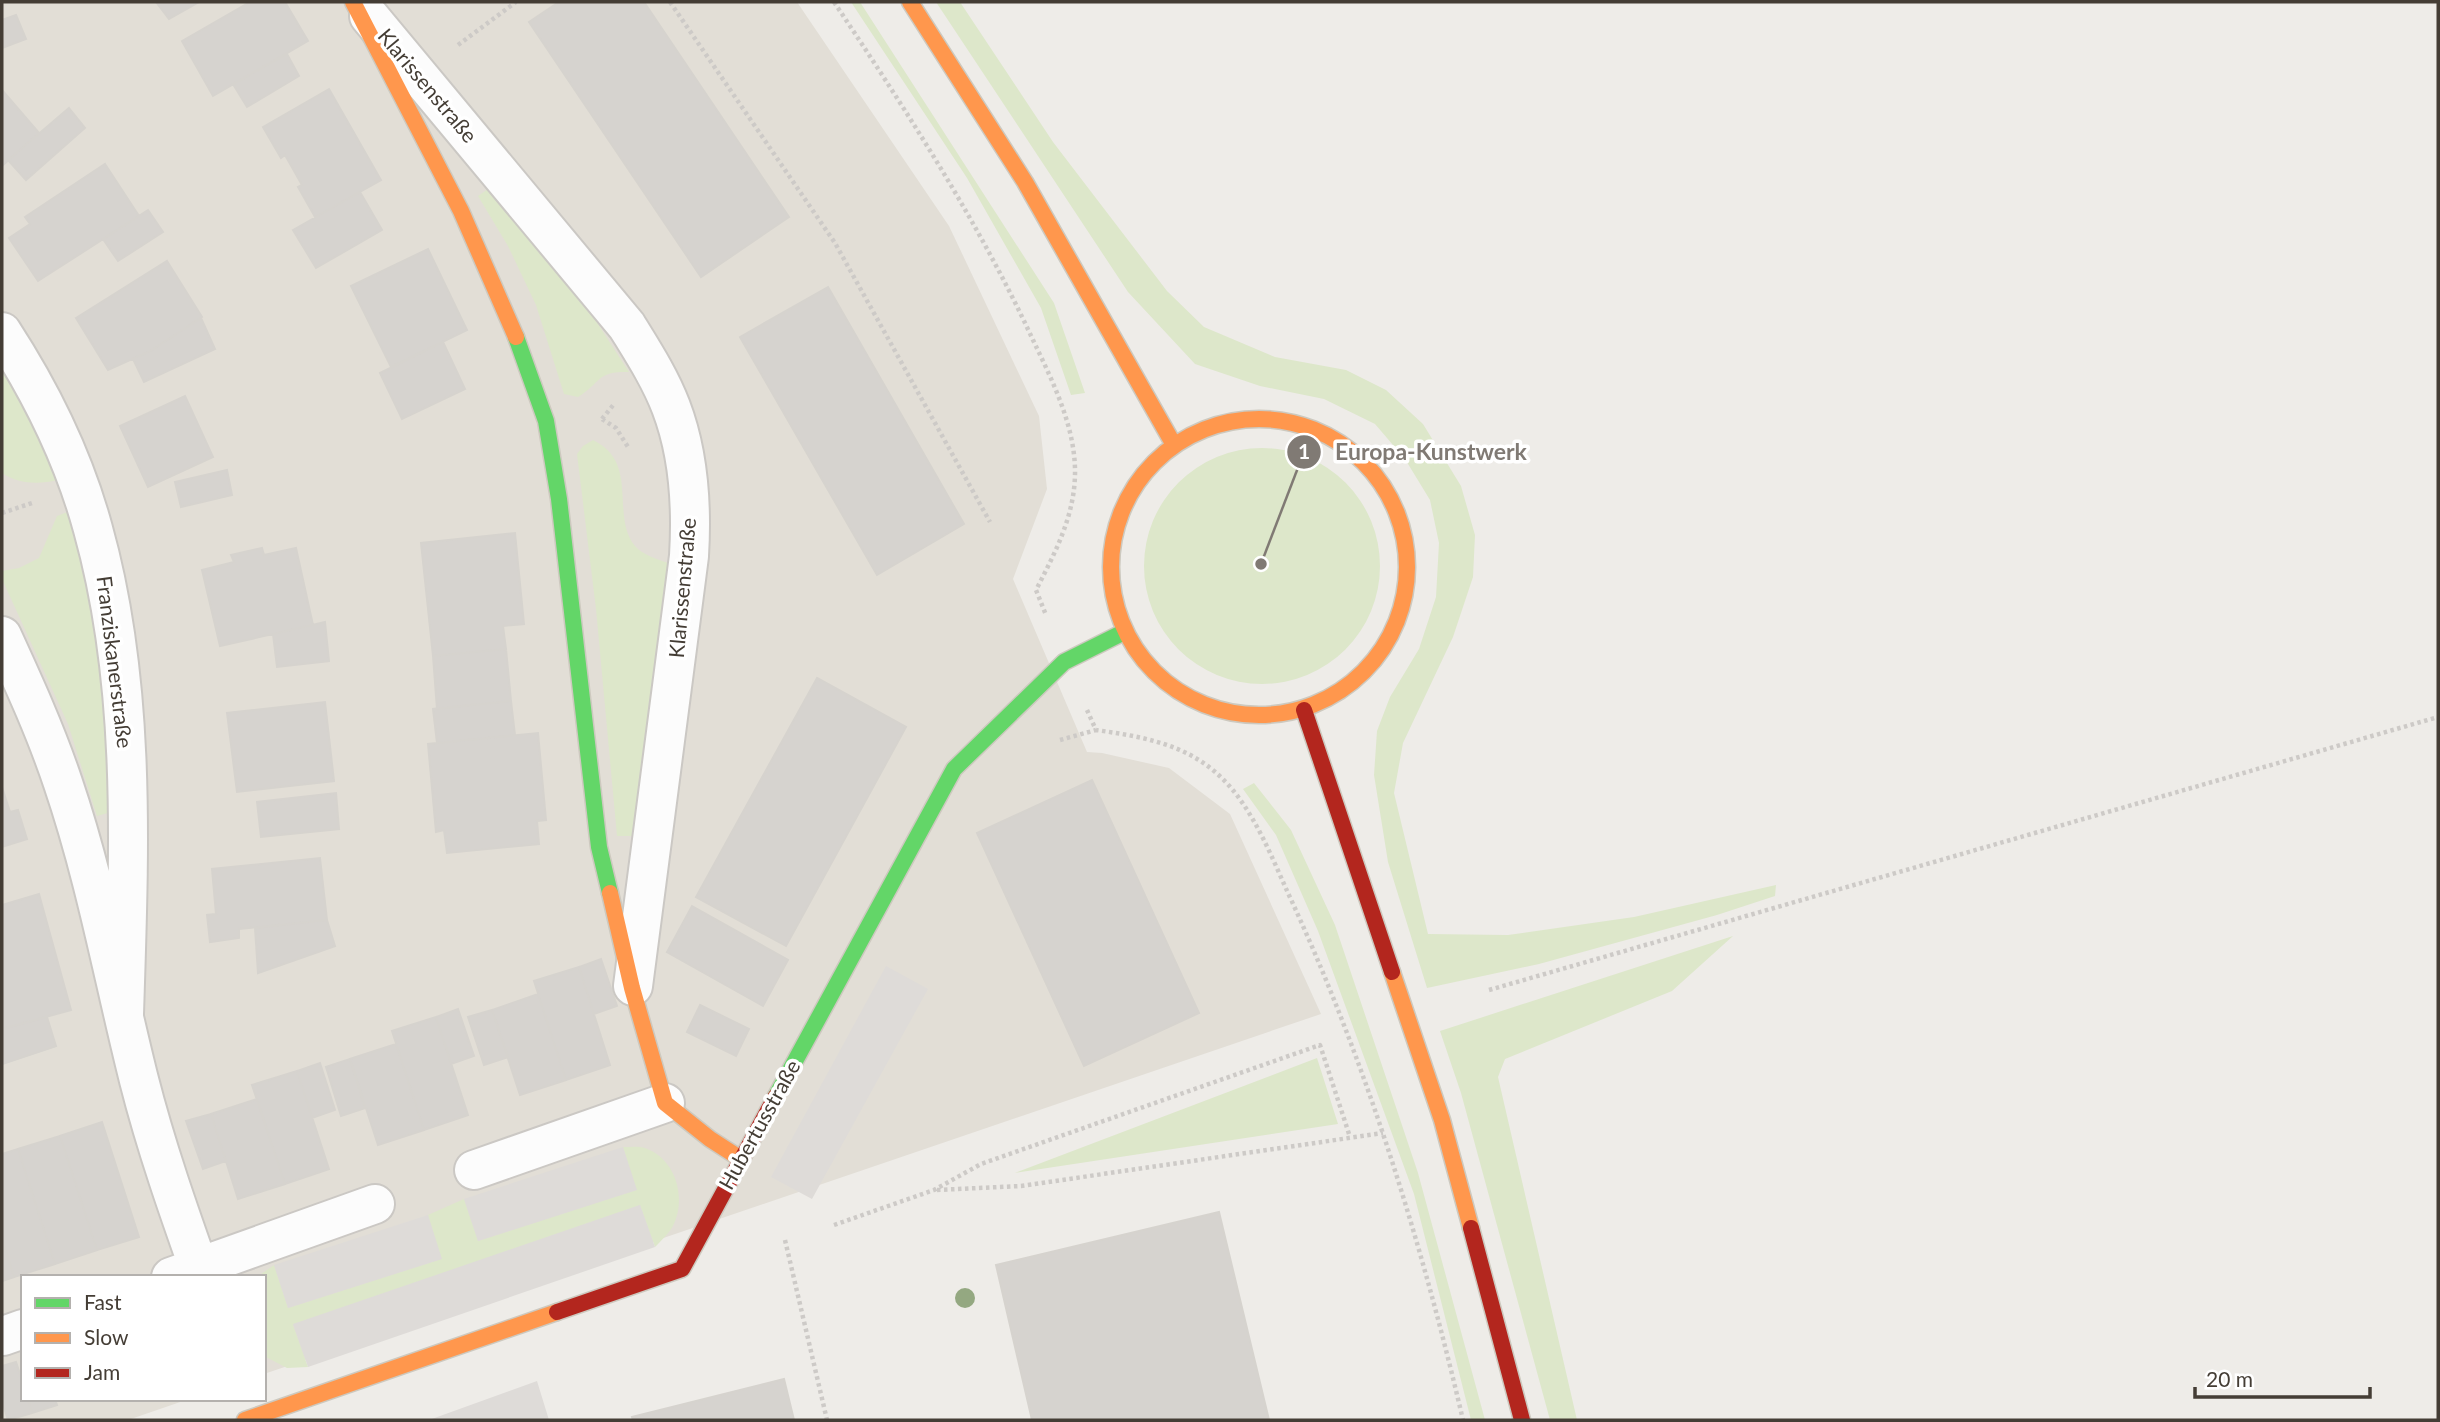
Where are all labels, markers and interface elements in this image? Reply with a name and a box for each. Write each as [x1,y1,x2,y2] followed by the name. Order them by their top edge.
[373,23,483,147] street label: Klarissenstraße
[1286,430,1541,474] callout: Europa-Kunstwerk
[1335,437,1528,465] text: Europa-Kunstwerk
[1298,438,1310,463] text: 1
[663,517,700,659] street label: Klarissenstraße
[93,574,138,749] street label: Franziskanerstraße
[713,1055,805,1193] street label: Hubertusstraße
[21,1275,266,1401] legend
[84,1289,122,1314] text: Fast
[84,1324,129,1349] text: Slow
[2195,1356,2370,1400] scale bar
[84,1359,120,1384] text: Jam
[2206,1366,2253,1391] text: 20 m

